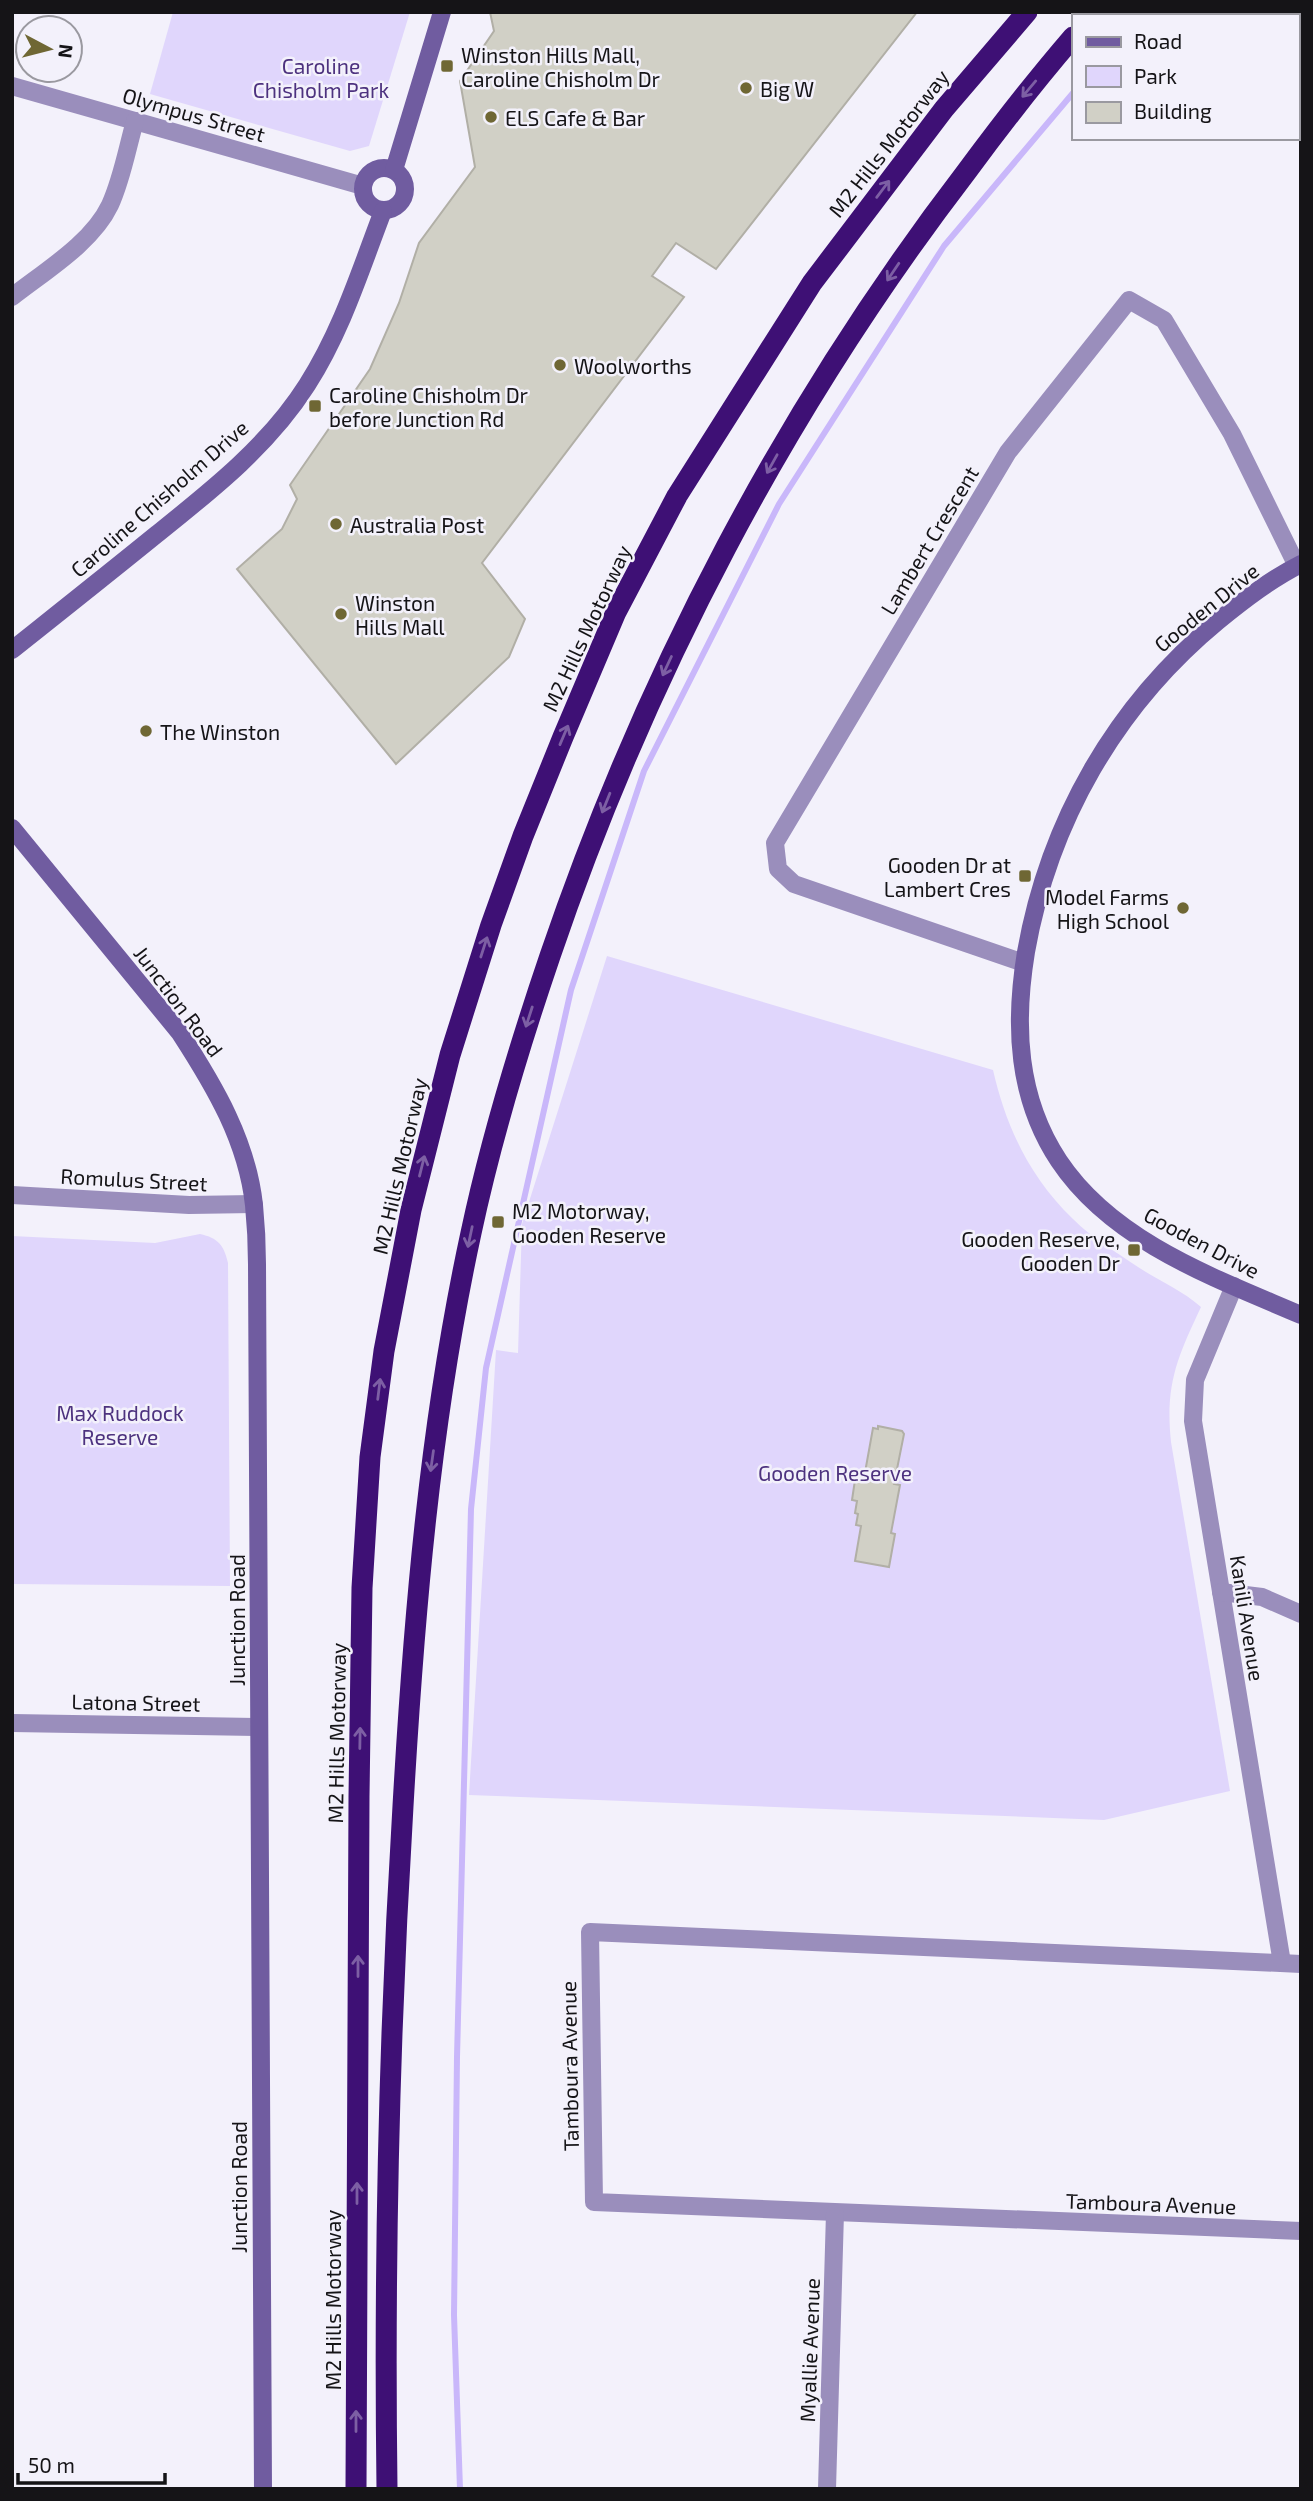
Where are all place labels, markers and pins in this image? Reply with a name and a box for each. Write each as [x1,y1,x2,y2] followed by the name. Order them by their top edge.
[461,42,661,91] place label: Winston Hills Mall, Caroline Chisholm Dr
[439,58,455,74] marker: Winston Hills Mall, Caroline Chisholm Dr
[760,76,814,101] place label: Big W
[738,80,754,96] marker: Big W
[505,105,646,130] place label: ELS Cafe & Bar
[483,109,499,125] marker: ELS Cafe & Bar
[574,353,692,378] place label: Woolworths
[552,357,568,373] marker: Woolworths
[329,382,529,431] place label: Caroline Chisholm Dr before Junction Rd
[307,398,323,414] marker: Caroline Chisholm Dr before Junction Rd
[350,512,484,537] place label: Australia Post
[328,516,344,532] marker: Australia Post
[355,590,445,639] place label: Winston Hills Mall
[333,606,349,622] marker: Winston Hills Mall
[160,719,280,744] place label: The Winston
[138,723,154,739] marker: The Winston
[884,852,1011,901] place label: Gooden Dr at Lambert Cres
[1017,868,1033,884] marker: Gooden Dr at Lambert Cres
[1045,884,1170,933] place label: Model Farms High School
[1175,900,1191,916] marker: Model Farms High School
[512,1198,666,1247] place label: M2 Motorway, Gooden Reserve
[490,1214,506,1230] marker: M2 Motorway, Gooden Reserve
[961,1226,1121,1275] place label: Gooden Reserve, Gooden Dr
[1126,1242,1142,1258] marker: Gooden Reserve, Gooden Dr

